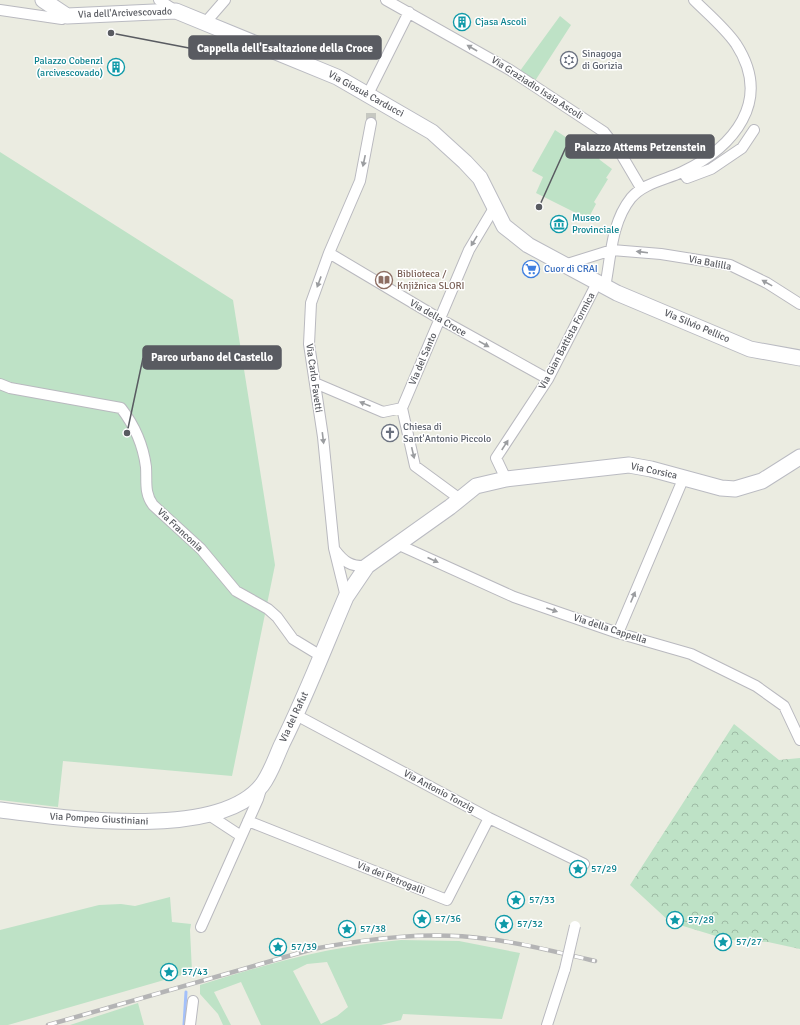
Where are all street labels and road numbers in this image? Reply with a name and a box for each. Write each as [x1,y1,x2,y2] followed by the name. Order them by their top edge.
[78,5,172,21] street label: Via dell'Arcivescovado
[489,54,585,122] street label: Via Graziadio Isaia Ascoli
[326,68,406,120] street label: Via Giosuè Carducci
[688,253,732,273] street label: Via Balilla
[536,291,598,391] street label: Via Gian Battista Formica
[408,297,468,339] street label: Via della Croce
[662,307,732,345] street label: Via Silvio Pellico
[407,331,439,387] street label: Via del Santo
[303,343,325,413] street label: Via Carlo Favetti
[630,460,678,482] street label: Via Corsica
[155,506,205,554] street label: Via Franconia
[572,611,648,647] street label: Via della Cappella
[277,689,311,744] street label: Via del Rafut
[401,767,477,815] street label: Via Antonio Tonzig
[49,810,149,828] street label: Via Pompeo Giustiniani
[355,859,427,897] street label: Via dei Petrogalli

